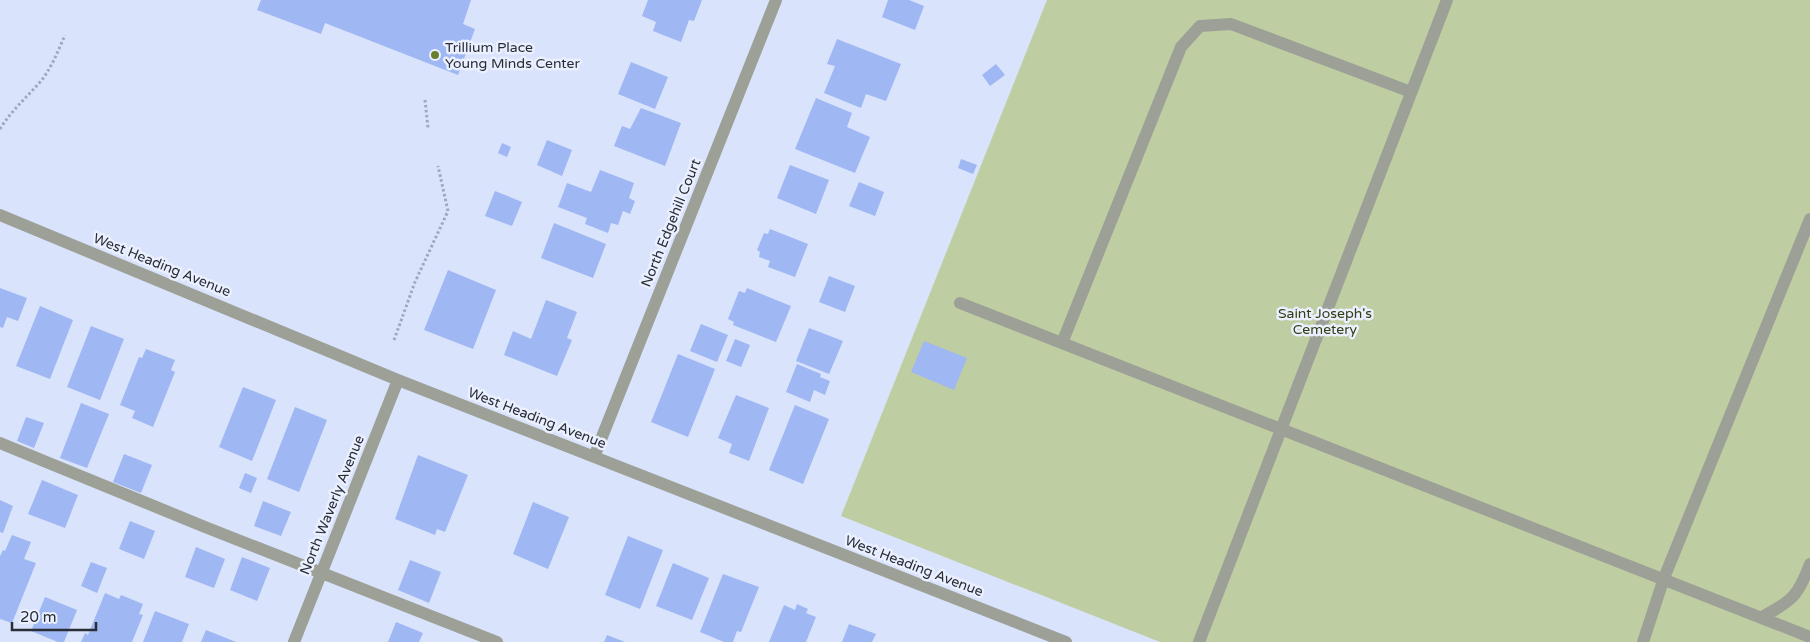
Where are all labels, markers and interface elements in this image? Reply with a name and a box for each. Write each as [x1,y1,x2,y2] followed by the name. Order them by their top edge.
[445,39,580,72] place label: Trillium Place Young Minds Center
[429,49,441,61] marker: Trillium Place Young Minds Center
[638,156,705,290] street label: North Edgehill Court
[91,230,233,300] street label: West Heading Avenue
[1278,305,1372,338] park label: Saint Joseph's Cemetery
[465,384,609,452] street label: West Heading Avenue
[296,433,368,577] street label: North Waverly Avenue
[842,532,986,600] street label: West Heading Avenue
[12,600,96,632] scale bar
[20,608,57,626] text: 20 m

